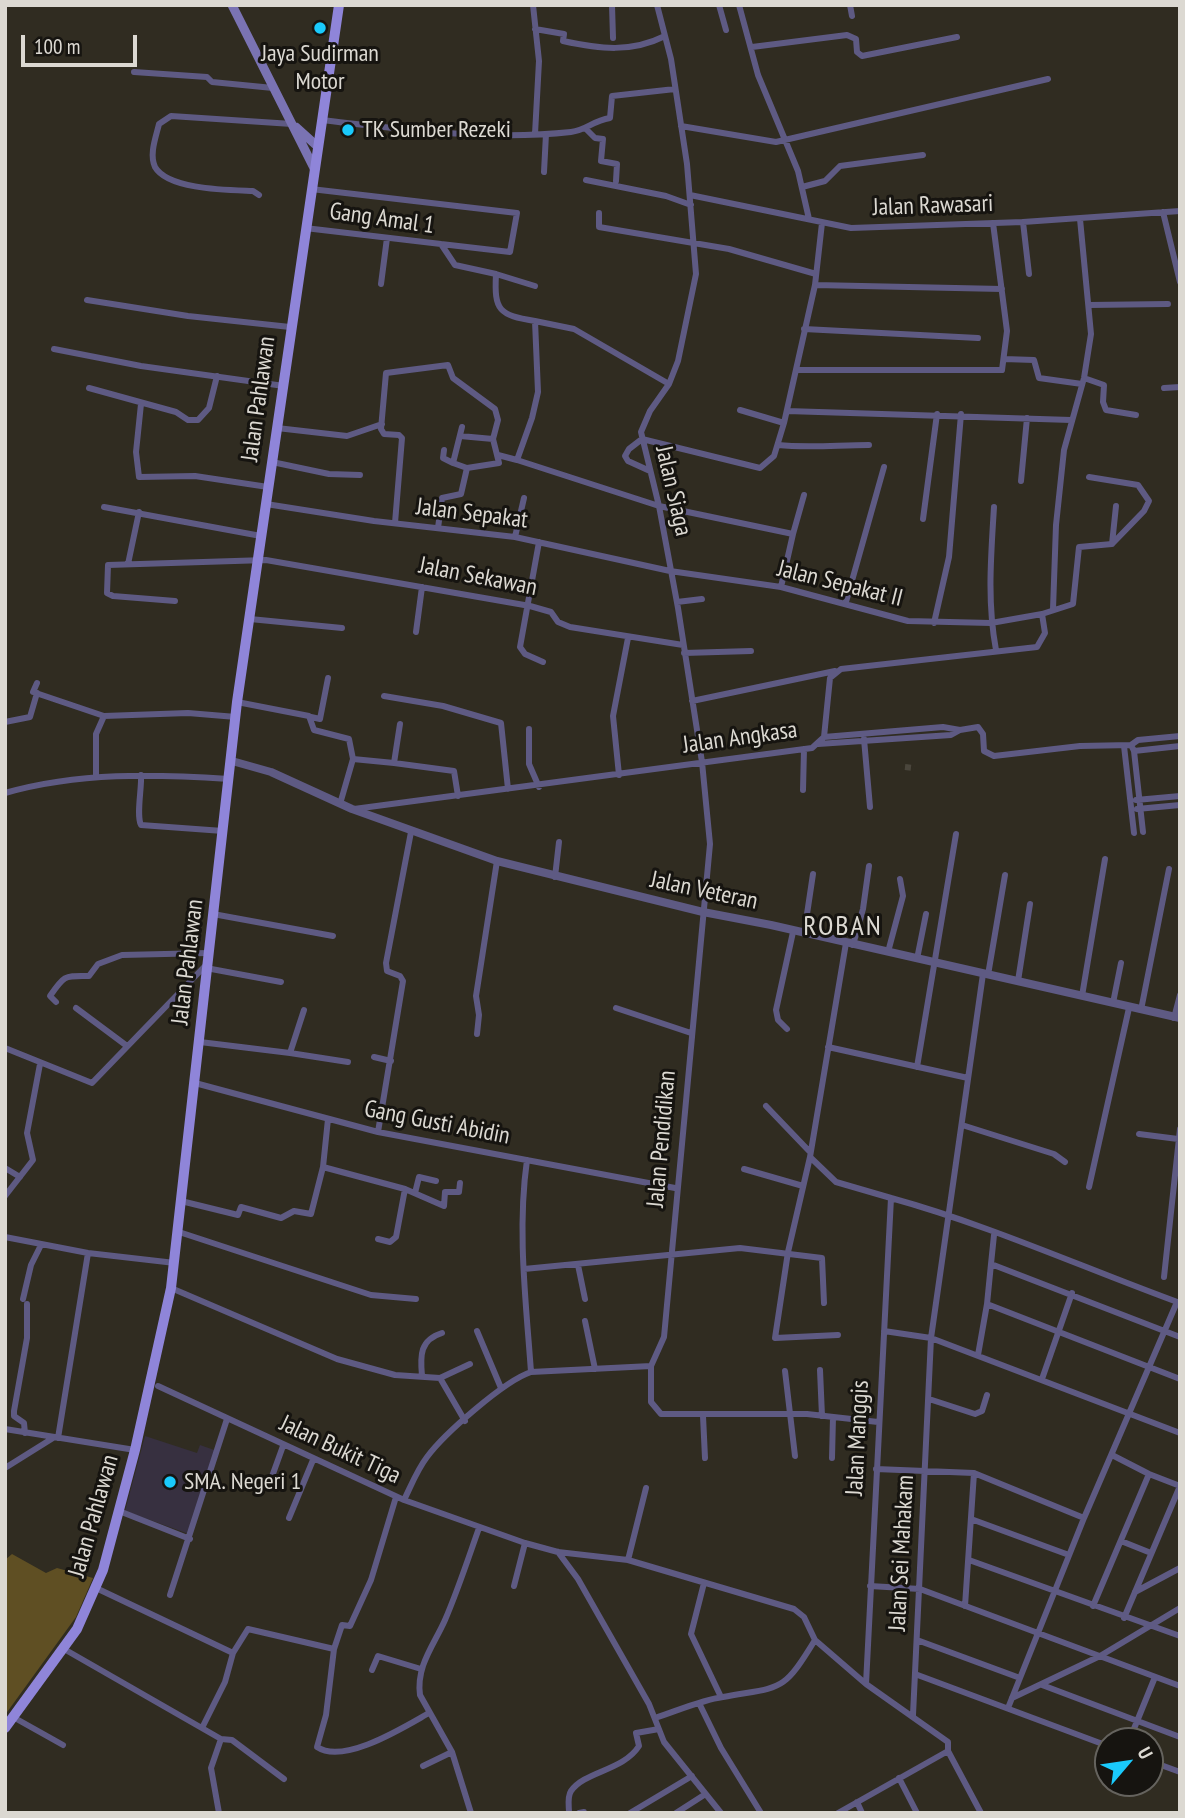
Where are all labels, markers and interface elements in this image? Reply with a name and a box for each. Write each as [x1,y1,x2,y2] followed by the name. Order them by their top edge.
[312,20,328,36] marker: Jaya Sudirman Motor
[24,21,140,65] scale bar
[34,33,80,60] text: 100 m
[261,40,379,96] place label: Jaya Sudirman Motor
[362,116,511,144] place label: TK Sumber Rezeki
[340,122,356,138] marker: TK Sumber Rezeki
[872,190,994,222] street label: Jalan Rawasari
[328,197,436,241] street label: Gang Amal 1
[236,335,282,463] street label: Jalan Pahlawan
[649,443,697,539] street label: Jalan Siaga
[415,493,529,535] street label: Jalan Sepakat
[417,551,539,603] street label: Jalan Sekawan
[774,555,906,613] street label: Jalan Sepakat II
[681,716,799,760] street label: Jalan Angkasa
[648,866,760,916] street label: Jalan Veteran
[166,898,210,1026] street label: Jalan Pahlawan
[804,910,882,944] district label: ROBAN
[642,1069,682,1209] street label: Jalan Pendidikan
[362,1095,512,1151] street label: Gang Gusti Abidin
[841,1379,875,1497] street label: Jalan Manggis
[275,1409,405,1491] street label: Jalan Bukit Tiga
[63,1451,125,1581] street label: Jalan Pahlawan
[184,1468,301,1496] place label: SMA. Negeri 1
[162,1474,178,1490] marker: SMA. Negeri 1
[884,1474,920,1632] street label: Jalan Sei Mahakam
[1094,1727,1164,1797] north arrow
[1133,1743,1158,1763] text: U

